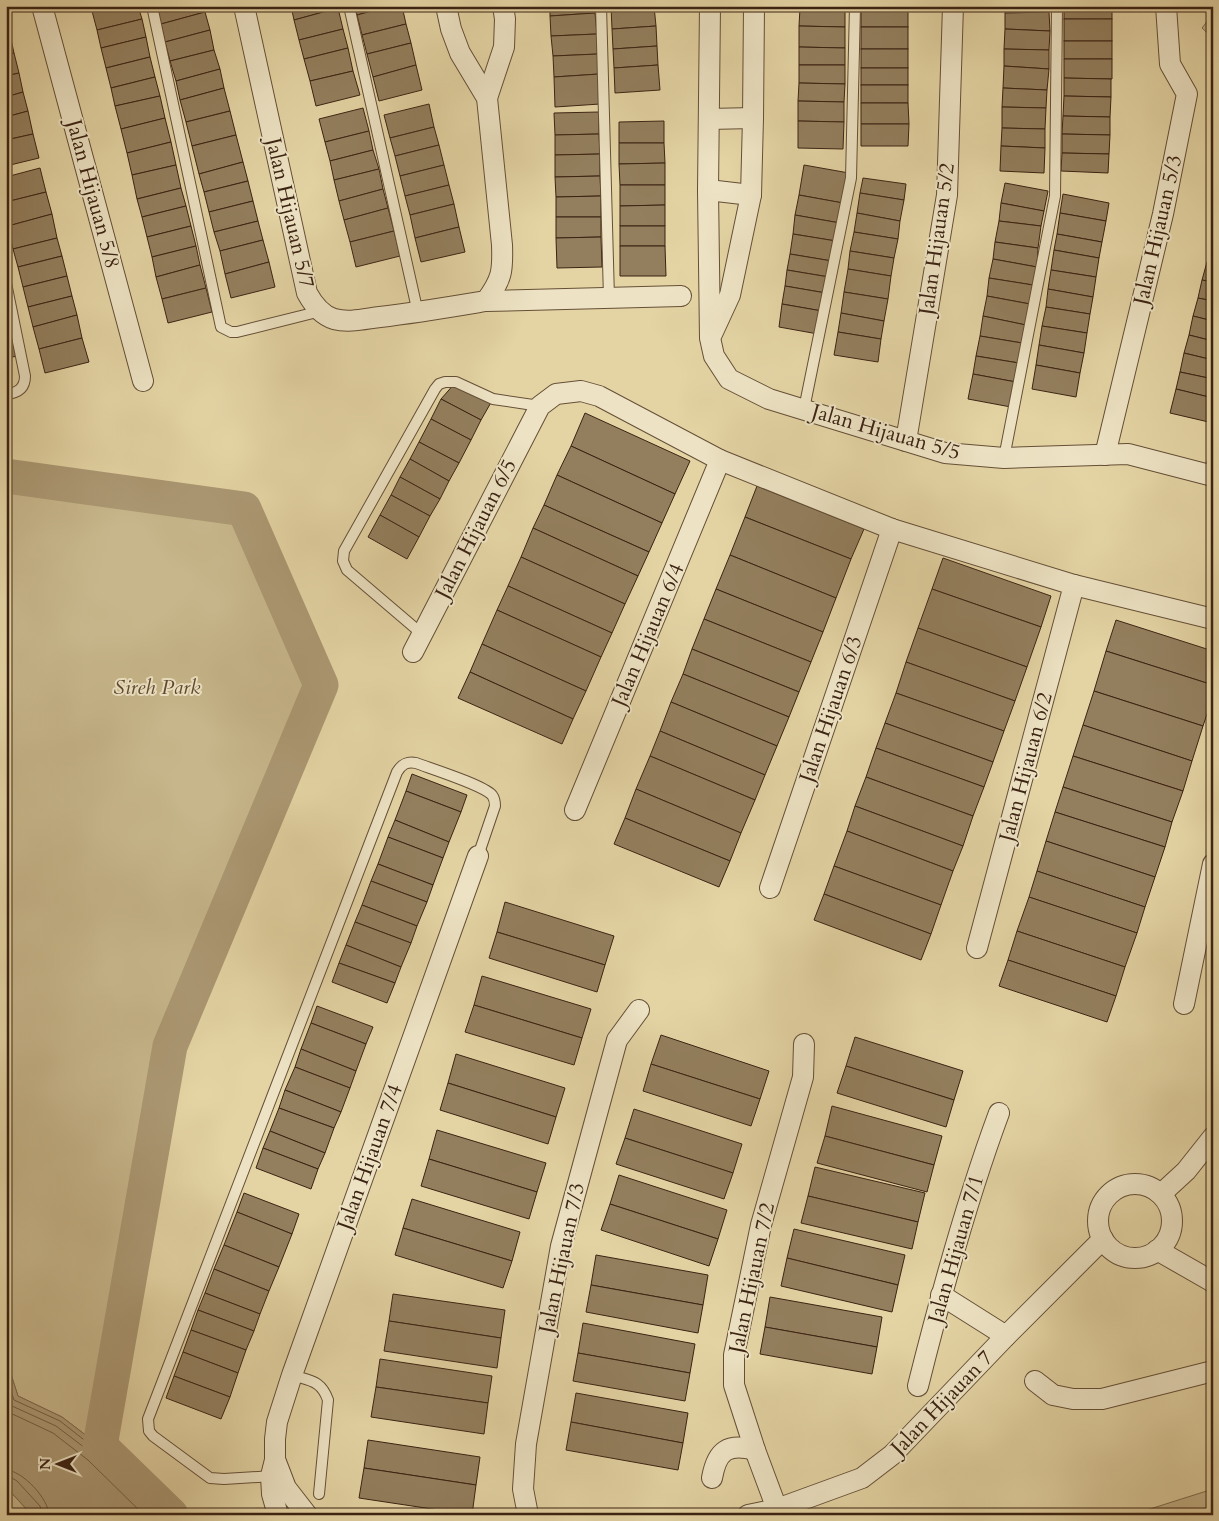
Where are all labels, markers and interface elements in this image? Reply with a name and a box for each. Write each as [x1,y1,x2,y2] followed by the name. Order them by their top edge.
[58,113,127,272] street label: Jalan Hijauan 5/8
[258,132,321,291] street label: Jalan Hijauan 5/7
[1126,152,1189,311] street label: Jalan Hijauan 5/3
[912,161,962,320] street label: Jalan Hijauan 5/2
[806,396,964,467] street label: Jalan Hijauan 5/5
[427,454,524,606] street label: Jalan Hijauan 6/5
[604,559,691,714] street label: Jalan Hijauan 6/4
[791,632,870,789] street label: Jalan Hijauan 6/3
[114,673,201,702] park label: Sireh Park
[991,689,1060,848] street label: Jalan Hijauan 6/2
[329,1080,410,1237] street label: Jalan Hijauan 7/4
[920,1171,991,1329] street label: Jalan Hijauan 7/1
[531,1180,592,1339] street label: Jalan Hijauan 7/3
[721,1200,782,1359] street label: Jalan Hijauan 7/2
[882,1344,1000,1464] street label: Jalan Hijauan 7
[32,1438,82,1488] north arrow
[36,1458,55,1470] text: N

